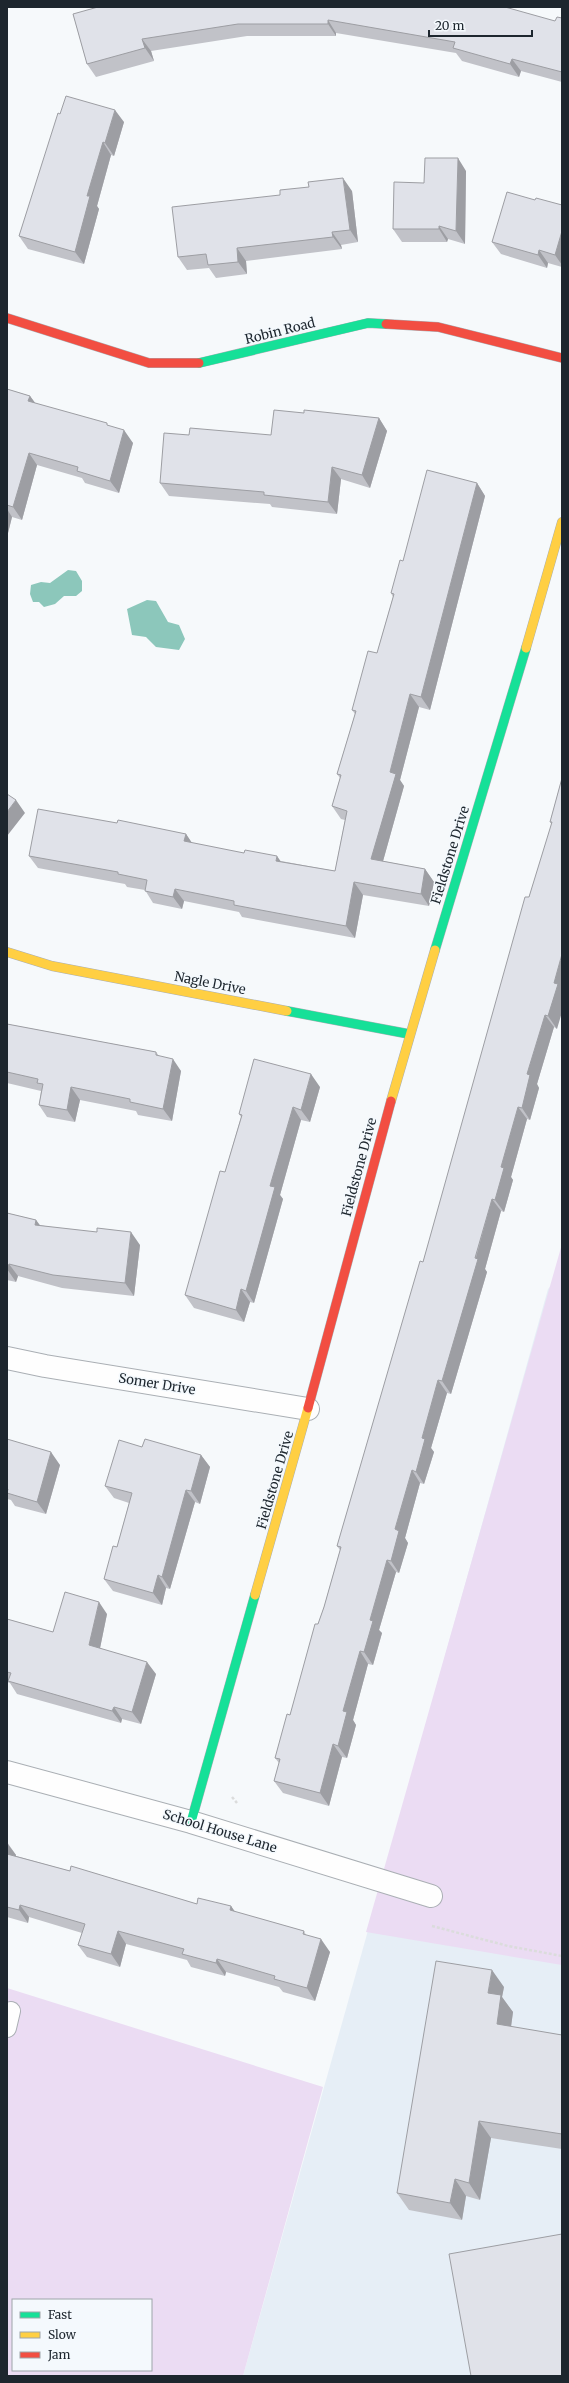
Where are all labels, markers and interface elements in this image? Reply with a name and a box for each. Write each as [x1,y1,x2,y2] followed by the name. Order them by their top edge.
[429,12,532,38] scale bar
[435,18,464,33] text: 20 m
[243,314,317,348] street label: Robin Road
[427,804,473,906] street label: Fieldstone Drive
[173,968,247,998] street label: Nagle Drive
[338,1116,380,1218] street label: Fieldstone Drive
[117,1370,197,1399] street label: Somer Drive
[253,1429,297,1531] street label: Fieldstone Drive
[161,1806,279,1857] street label: School House Lane
[12,2299,152,2371] legend
[48,2307,72,2322] text: Fast
[48,2327,77,2342] text: Slow
[47,2347,71,2362] text: Jam

